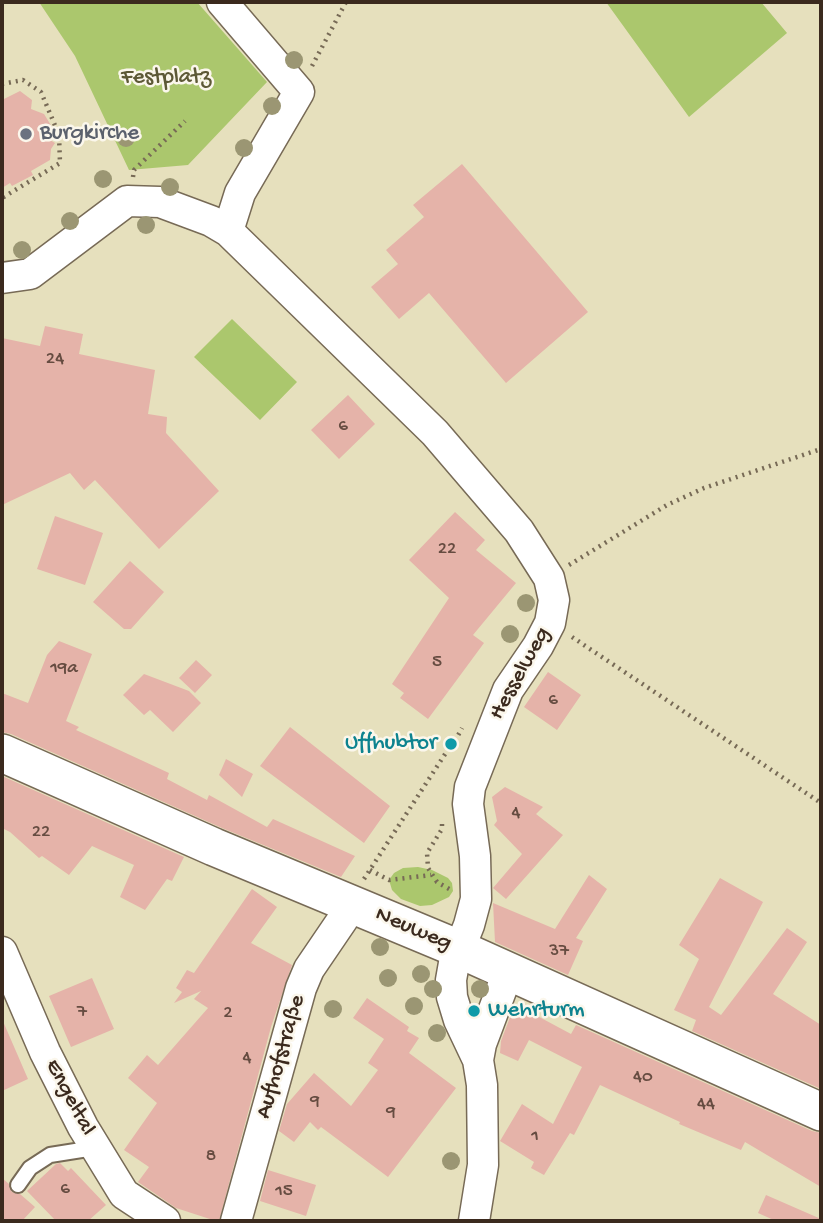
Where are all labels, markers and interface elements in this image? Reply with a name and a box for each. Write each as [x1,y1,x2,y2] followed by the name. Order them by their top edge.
[121,64,211,92] park label: Festplatz
[40,120,139,148] place label: Burgkirche
[18,126,34,142] marker: Burgkirche
[46,349,64,371] house number: 24
[338,416,348,438] house number: 6
[438,539,456,561] house number: 22
[484,623,558,725] street label: Hesselweg
[432,652,442,674] house number: 5
[50,658,78,680] house number: 19a
[548,690,558,712] house number: 6
[345,730,437,758] place label: Uffhubtor
[443,736,459,752] marker: Uffhubtor
[512,803,520,825] house number: 4
[32,822,50,844] house number: 22
[371,902,455,958] street label: Neuweg
[549,941,569,963] house number: 37
[251,992,313,1122] street label: Aufhofstraße
[488,997,585,1025] place label: Wehrturm
[77,1002,87,1024] house number: 7
[223,1003,233,1025] house number: 2
[466,1003,482,1019] marker: Wehrturm
[243,1048,251,1070] house number: 4
[37,1055,101,1141] street label: Engeltal
[633,1067,653,1089] house number: 40
[310,1091,320,1113] house number: 9
[697,1094,715,1116] house number: 44
[386,1102,396,1124] house number: 9
[531,1126,539,1148] house number: 1
[206,1146,216,1168] house number: 8
[60,1179,70,1201] house number: 6
[275,1181,293,1203] house number: 15

